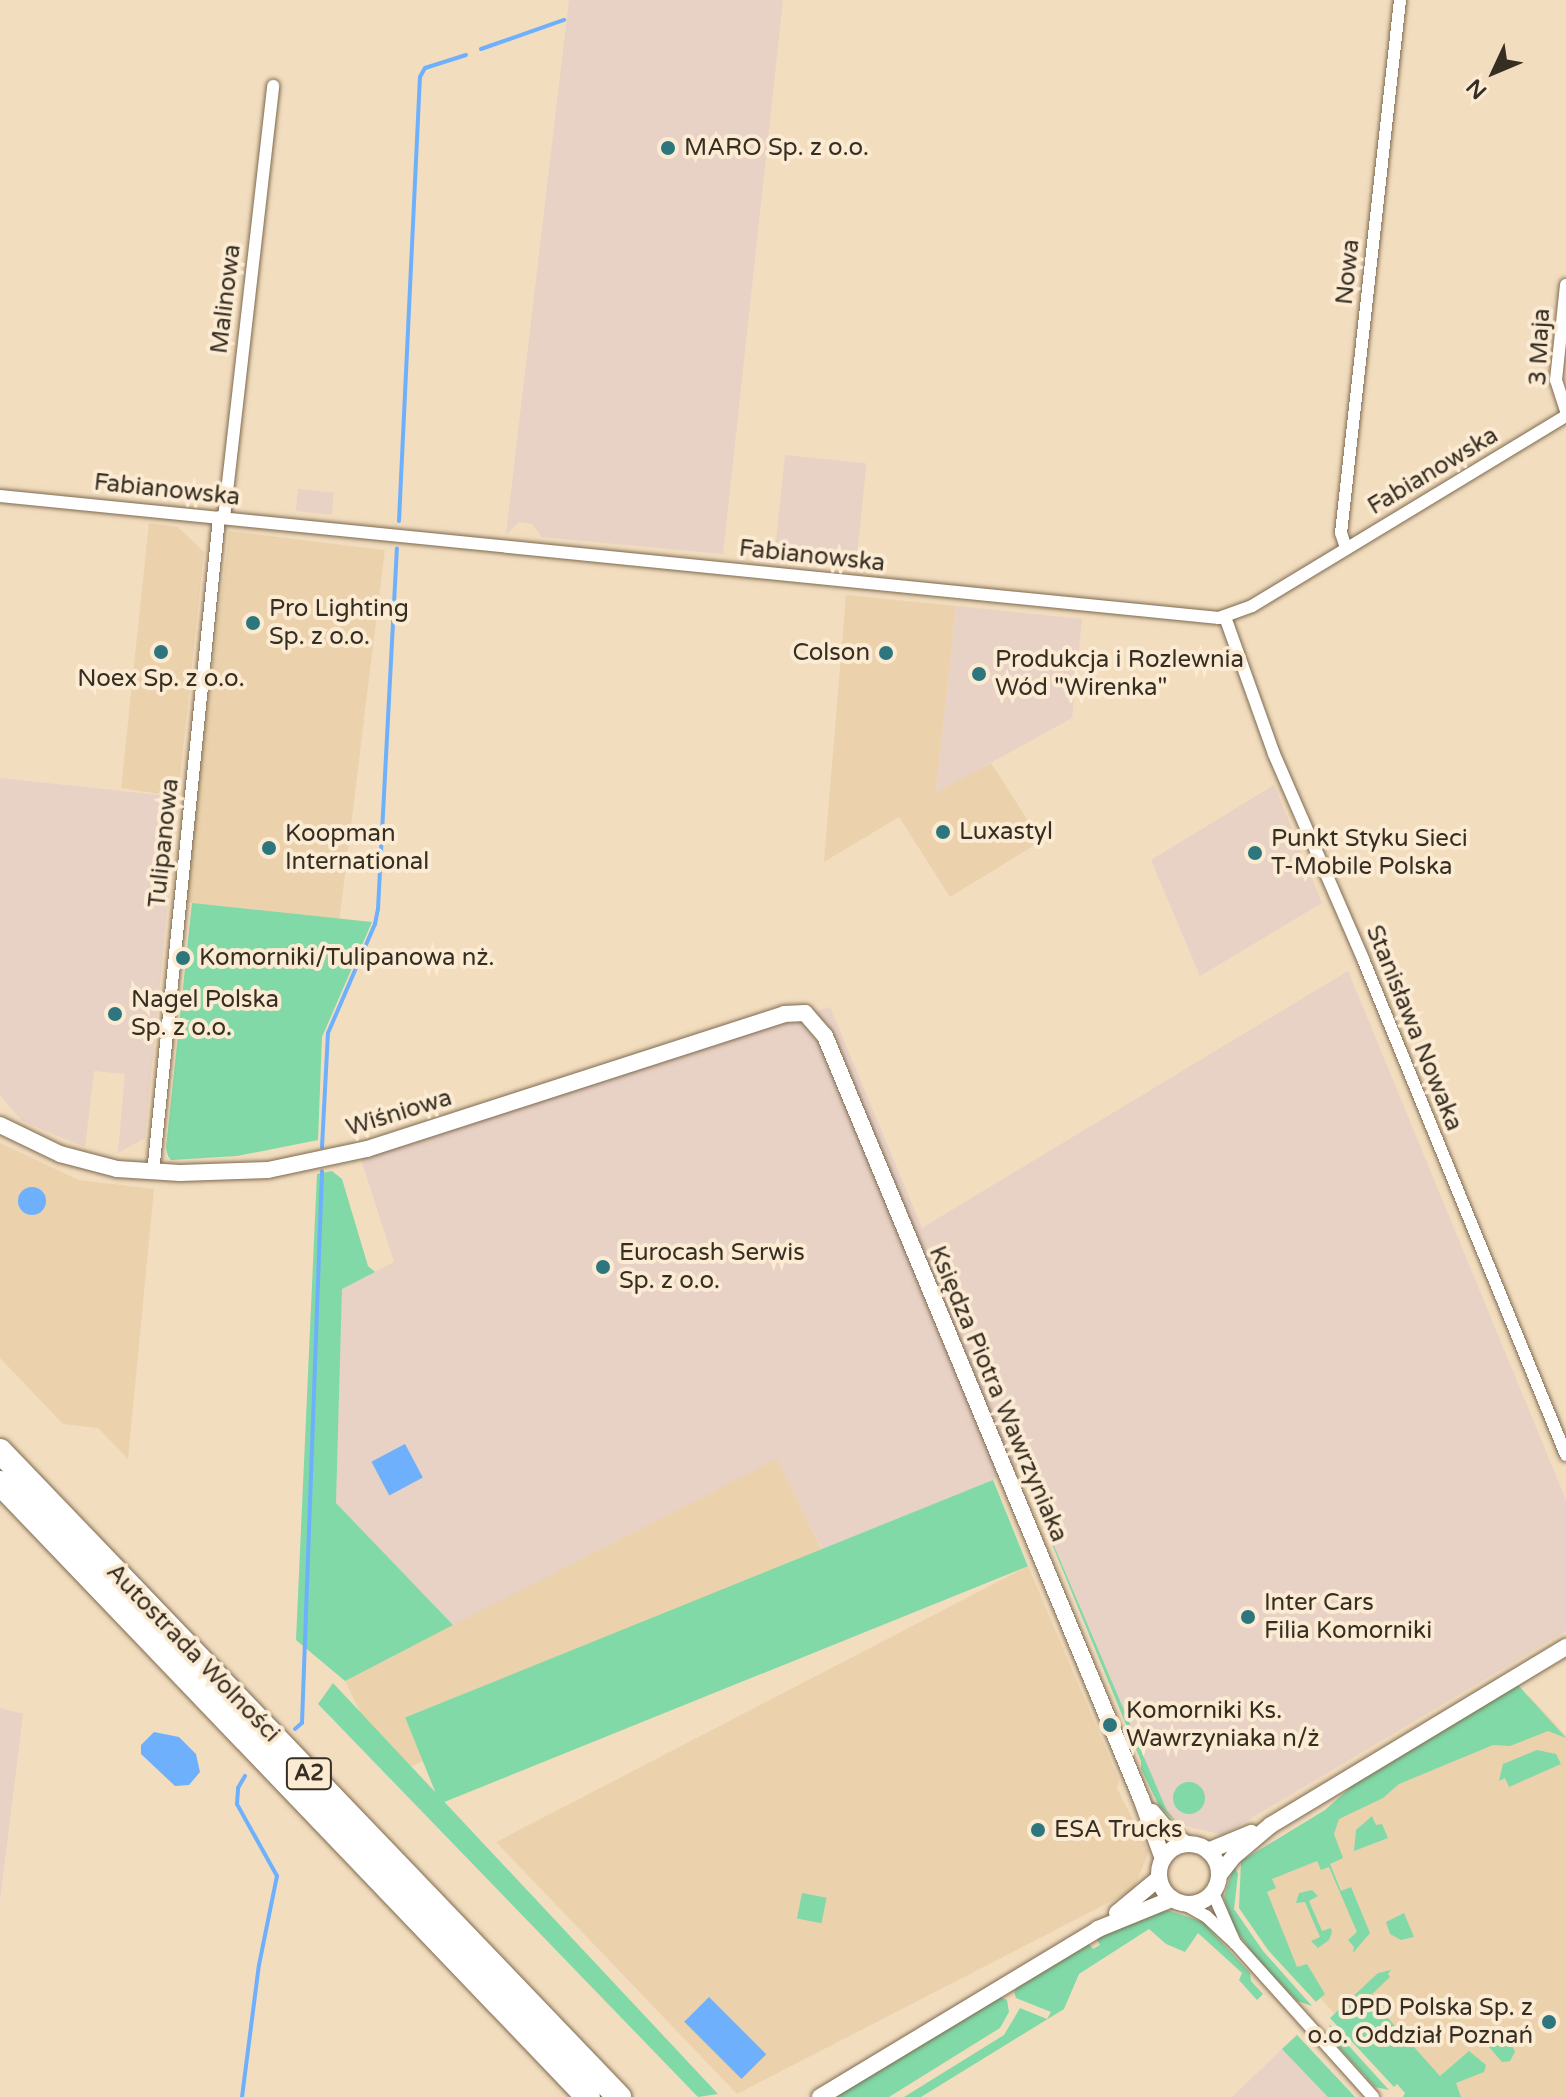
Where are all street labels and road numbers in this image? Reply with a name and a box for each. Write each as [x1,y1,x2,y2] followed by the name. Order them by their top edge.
[1330,238,1366,306] street label: Nowa
[205,243,247,355] street label: Malinowa
[1524,308,1556,386] street label: 3 Maja
[1363,421,1503,521] street label: Fabianowska
[93,468,241,512] street label: Fabianowska
[738,534,886,578] street label: Fabianowska
[143,777,185,909] street label: Tulipanowa
[1360,921,1468,1135] street label: Stanisława Nowaka
[343,1083,455,1143] street label: Wiśniowa
[923,1242,1073,1546] street label: Księdza Piotra Wawrzyniaka
[100,1558,286,1748] street label: Autostrada Wolności
[285,1756,333,1792] road number: A2

